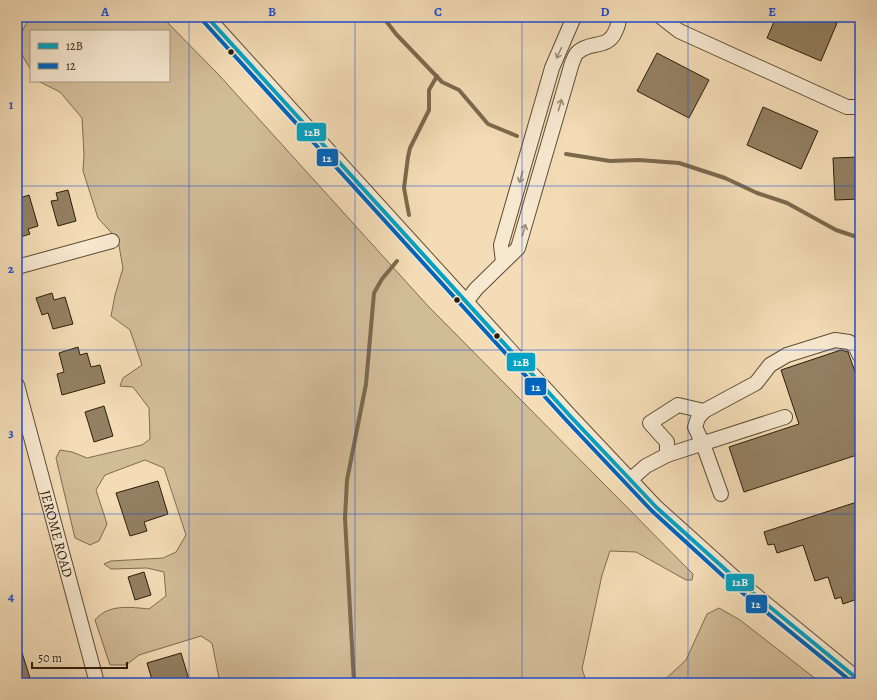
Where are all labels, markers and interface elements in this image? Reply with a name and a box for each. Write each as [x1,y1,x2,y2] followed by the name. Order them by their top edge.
[100,3,110,20] text: A
[268,3,276,20] text: B
[434,3,442,20] text: C
[600,3,610,20] text: D
[768,3,776,20] text: E
[30,30,170,82] legend
[66,38,83,54] text: 12B
[555,46,562,58] one-way arrow
[226,47,236,57] unlabelled marker
[66,58,76,74] text: 12
[9,96,14,113] text: 1
[556,99,564,112] one-way arrow
[296,122,327,142] line badge: 12B
[304,125,320,140] text: 12B
[316,148,339,167] line badge: 12
[322,151,332,166] text: 12
[517,170,524,183] one-way arrow
[521,224,528,237] one-way arrow
[8,260,15,277] text: 2
[452,295,462,305] unlabelled marker
[492,331,502,341] unlabelled marker
[506,352,536,372] line badge: 12B
[513,355,529,370] text: 12B
[524,377,547,396] line badge: 12
[531,380,541,395] text: 12
[8,424,14,441] text: 3
[36,488,77,580] street label: JEROME ROAD
[725,573,755,592] line badge: 12B
[732,575,748,590] text: 12B
[8,588,14,605] text: 4
[745,594,768,614] line badge: 12
[751,597,761,612] text: 12
[32,644,127,670] scale bar
[38,650,62,666] text: 50 m

